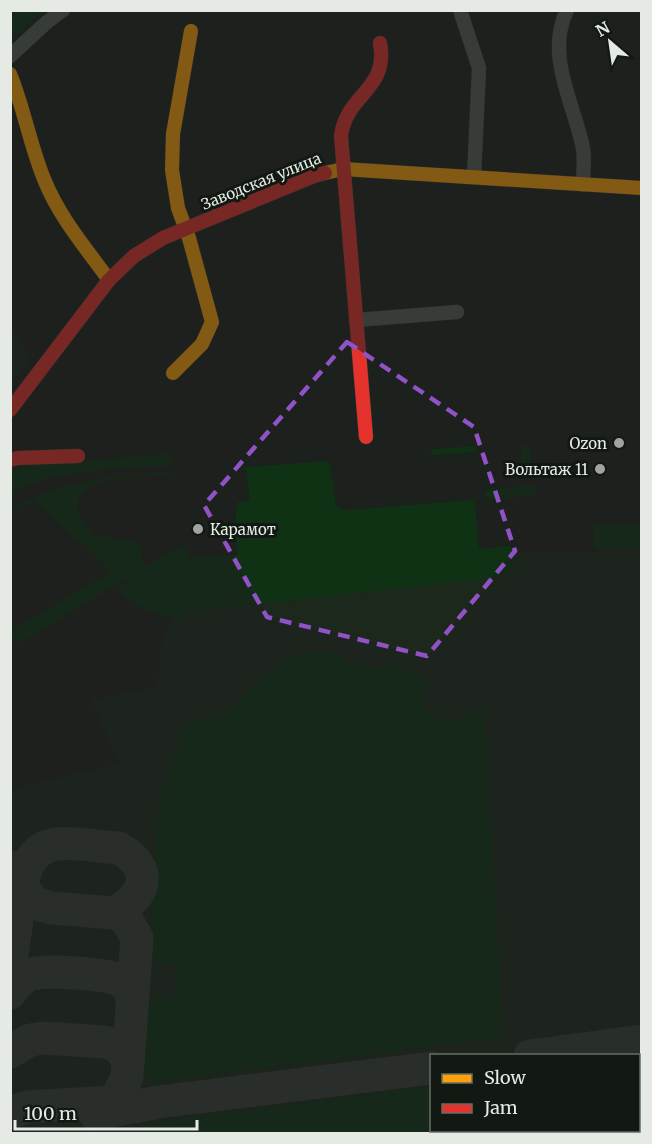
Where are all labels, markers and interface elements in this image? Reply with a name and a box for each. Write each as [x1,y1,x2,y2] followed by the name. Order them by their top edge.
[580,12,640,72] north arrow
[592,17,613,41] text: N
[198,148,324,214] street label: Заводская улица
[569,434,607,453] place label: Ozon
[612,436,626,450] marker: Ozon
[505,460,588,479] place label: Вольтаж 11
[593,462,607,476] marker: Вольтаж 11
[210,520,276,539] place label: Карамот
[191,522,205,536] marker: Карамот
[430,1054,640,1132] legend
[484,1066,527,1089] text: Slow
[15,1093,196,1131] scale bar
[483,1096,518,1119] text: Jam
[24,1102,77,1125] text: 100 m

